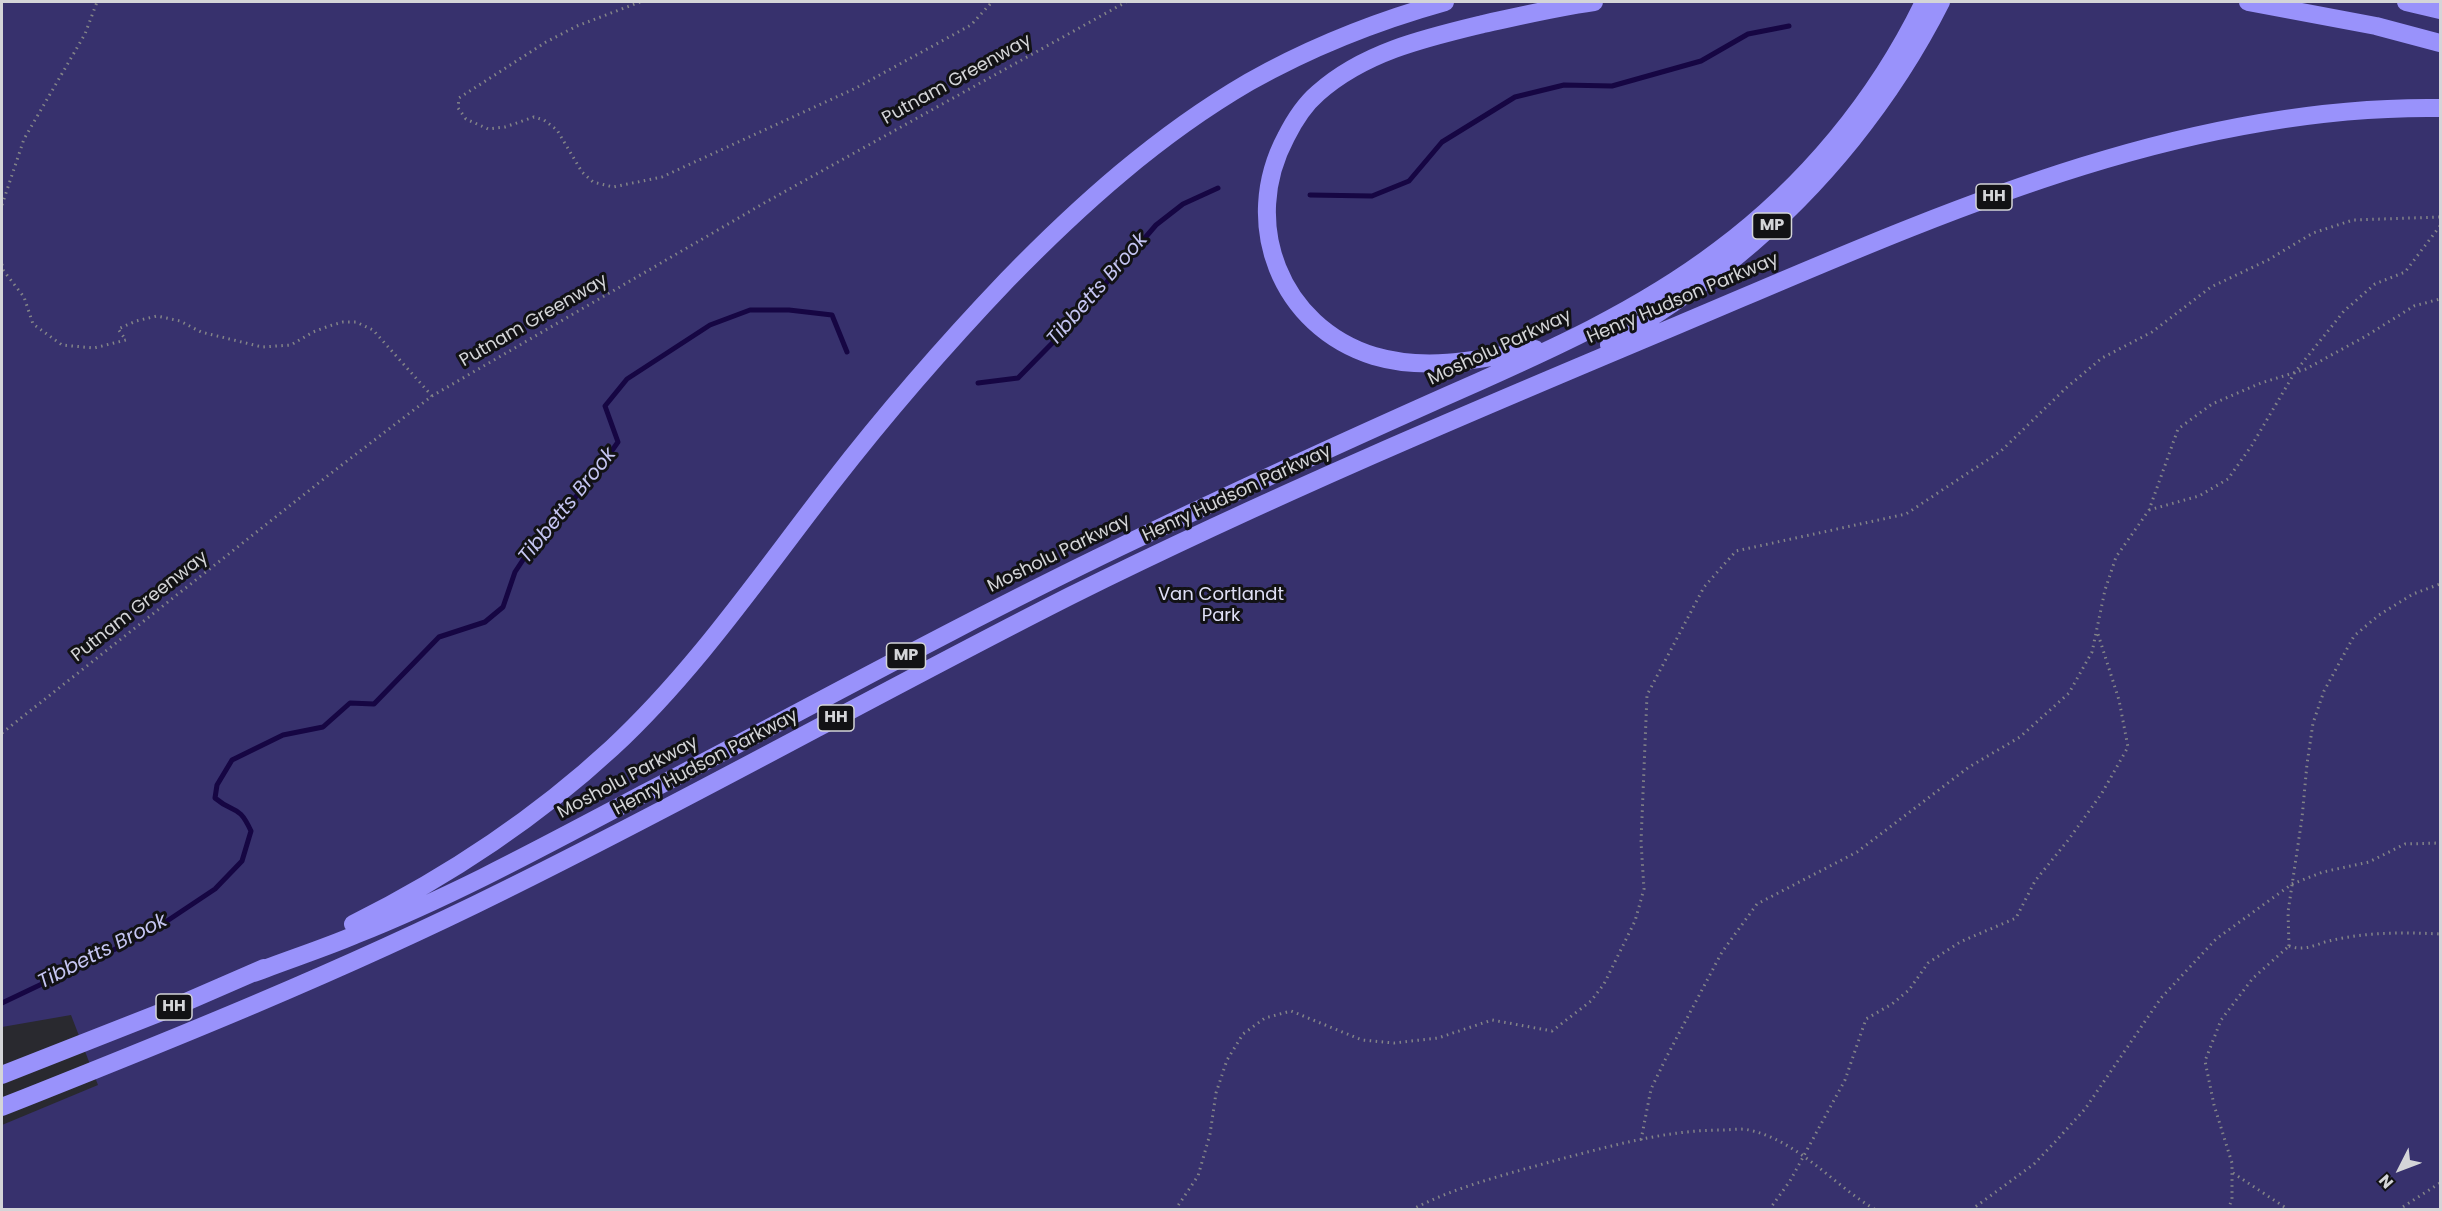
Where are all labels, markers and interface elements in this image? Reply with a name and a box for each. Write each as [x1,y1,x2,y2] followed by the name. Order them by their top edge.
[879,30,1035,130] street label: Putnam Greenway
[1976,184,2012,210] road number: HH
[1752,213,1792,239] road number: MP
[1042,229,1154,351] water label: Tibbetts Brook
[1584,249,1782,349] street label: Henry Hudson Parkway
[456,270,612,372] street label: Putnam Greenway
[1425,305,1575,391] street label: Mosholu Parkway
[1139,441,1335,547] street label: Henry Hudson Parkway
[514,443,622,569] water label: Tibbetts Brook
[984,510,1134,598] street label: Mosholu Parkway
[67,547,213,667] street label: Putnam Greenway
[1158,584,1284,626] park label: Van Cortlandt Park
[886,643,926,669] road number: MP
[610,705,802,821] street label: Henry Hudson Parkway
[818,705,854,731] road number: HH
[554,732,702,824] street label: Mosholu Parkway
[34,909,172,995] water label: Tibbetts Brook
[156,994,192,1020] road number: HH
[2370,1139,2430,1199] north arrow
[2374,1169,2399,1194] text: N

